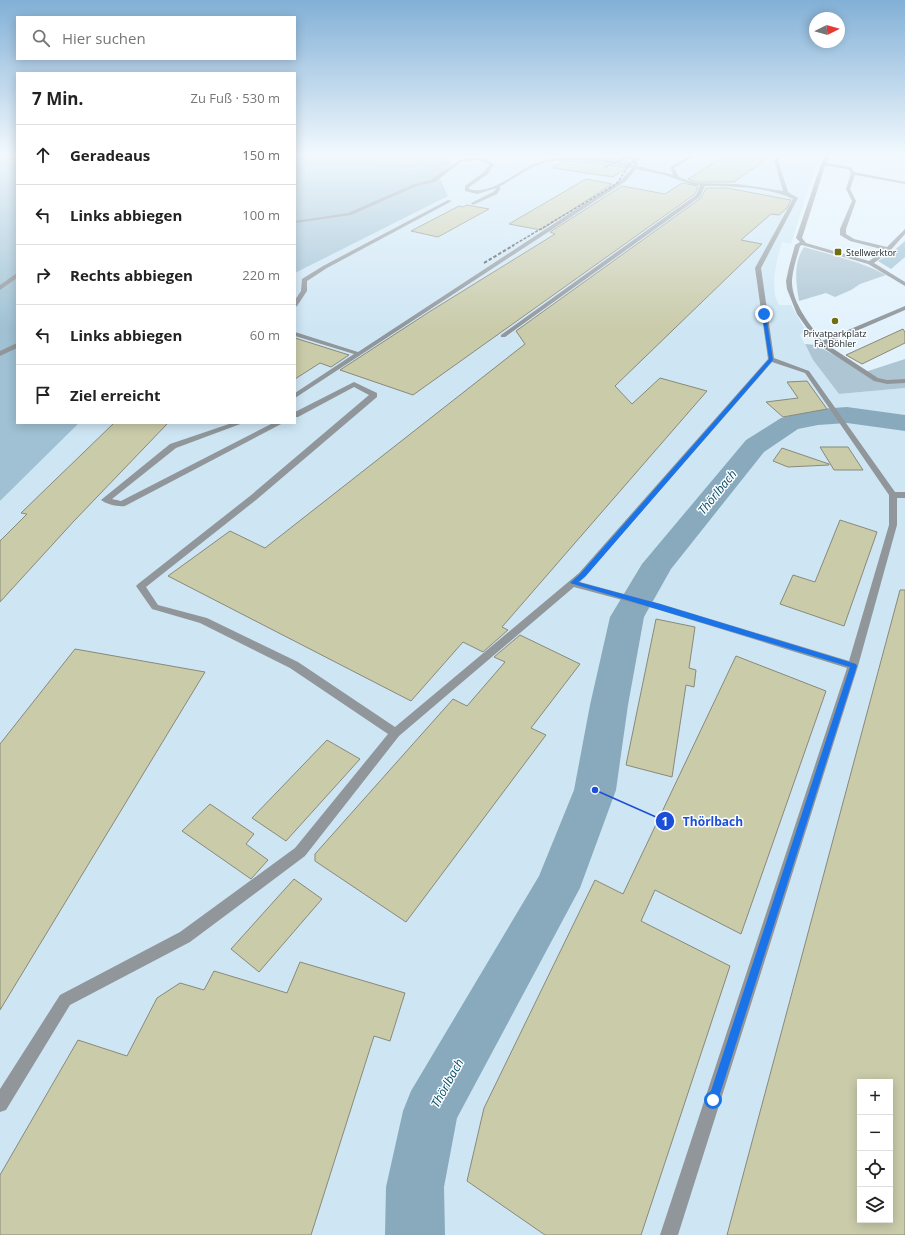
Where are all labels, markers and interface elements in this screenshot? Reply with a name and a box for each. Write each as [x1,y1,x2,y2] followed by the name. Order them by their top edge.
[809,12,845,48] north arrow
[16,16,296,60] search box
[30,27,52,49] icon: search
[62,28,146,48] text: Hier suchen
[32,87,83,110] text: 7 Min.
[191,89,280,107] text: Zu Fuß · 530 m
[32,144,54,166] icon: ahead
[70,145,150,165] text: Geradeaus
[242,146,280,164] text: 150 m
[32,204,54,226] icon: left
[70,205,182,225] text: Links abbiegen
[242,206,280,224] text: 100 m
[846,246,897,259] place label: Stellwerktor
[833,247,843,257] marker: Stellwerktor
[32,264,54,286] icon: right
[70,265,193,285] text: Rechts abbiegen
[242,266,280,284] text: 220 m
[755,305,773,323] route end
[830,316,840,326] marker: Privatparkplatz Fa. Böhler
[32,324,54,346] icon: left
[70,325,182,345] text: Links abbiegen
[250,326,280,344] text: 60 m
[803,327,867,350] place label: Privatparkplatz Fa. Böhler
[32,384,54,406] icon: arrive
[70,385,161,405] text: Ziel erreicht
[694,466,740,518] water label: Thörlbach
[655,809,751,833] callout: Thörlbach
[662,813,668,830] text: 1
[683,813,743,830] text: Thörlbach
[427,1055,467,1111] water label: Thörlbach
[857,1079,893,1223] map controls
[857,1079,893,1115] button: +
[704,1091,722,1109] route start
[857,1115,893,1151] button: −
[857,1151,893,1187] button: locate
[857,1187,893,1223] button: layers

